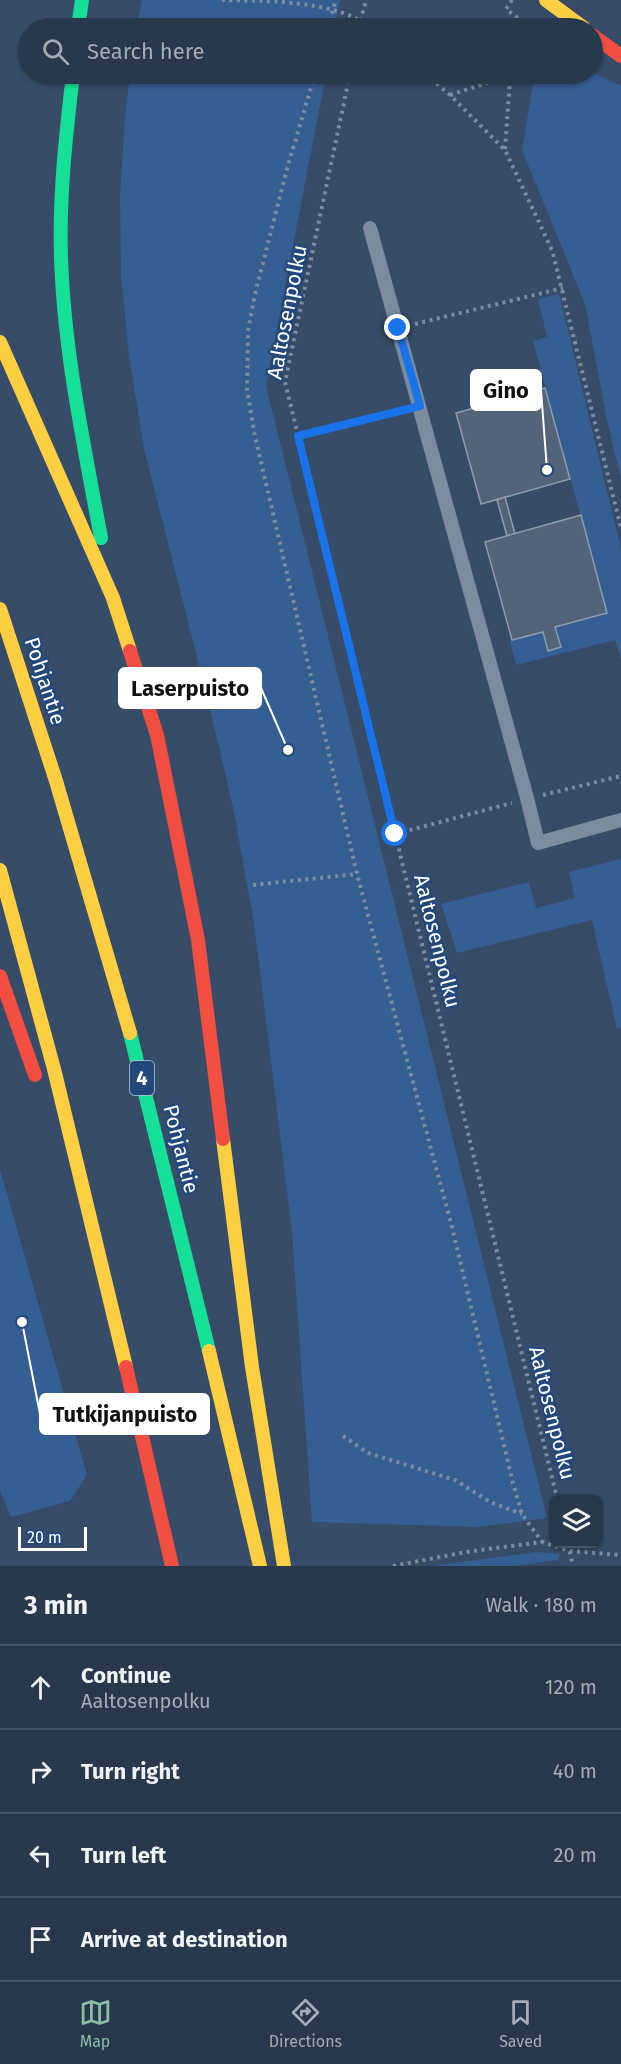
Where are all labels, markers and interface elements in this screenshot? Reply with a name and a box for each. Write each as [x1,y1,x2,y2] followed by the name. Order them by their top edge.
[18,18,603,84] search box
[39,35,72,68] icon: search
[87,38,205,65] text: Search here
[261,243,313,381] street label: Aaltosenpolku
[384,314,410,340] route end
[471,370,541,410] callout: Gino
[483,377,529,404] text: Gino
[19,634,71,728] street label: Pohjantie
[119,668,261,708] callout: Laserpuisto
[131,675,249,702] text: Laserpuisto
[381,820,407,846] route start
[408,872,466,1010] street label: Aaltosenpolku
[130,1061,154,1095] road number: 4
[157,1102,205,1196] street label: Pohjantie
[523,1344,581,1482] street label: Aaltosenpolku
[40,1394,209,1434] callout: Tutkijanpuisto
[53,1401,198,1428] text: Tutkijanpuisto
[549,1494,603,1548] map controls
[549,1494,603,1548] button: layers
[18,1524,87,1552] scale bar
[27,1528,62,1547] text: 20 m
[24,1590,88,1621] text: 3 min
[486,1593,597,1617] text: Walk · 180 m
[81,1662,171,1689] text: Continue
[24,1671,57,1704] icon: ahead
[545,1675,597,1699] text: 120 m
[81,1689,211,1713] text: Aaltosenpolku
[24,1755,57,1788] icon: right
[81,1758,180,1785] text: Turn right
[553,1759,597,1783] text: 40 m
[24,1839,57,1872] icon: left
[81,1842,166,1869] text: Turn left
[554,1843,597,1867] text: 20 m
[24,1923,57,1956] icon: arrive
[81,1926,288,1953] text: Arrive at destination
[79,1996,112,2051] tab: Map
[269,1996,342,2051] tab: Directions
[499,1996,542,2051] tab: Saved

